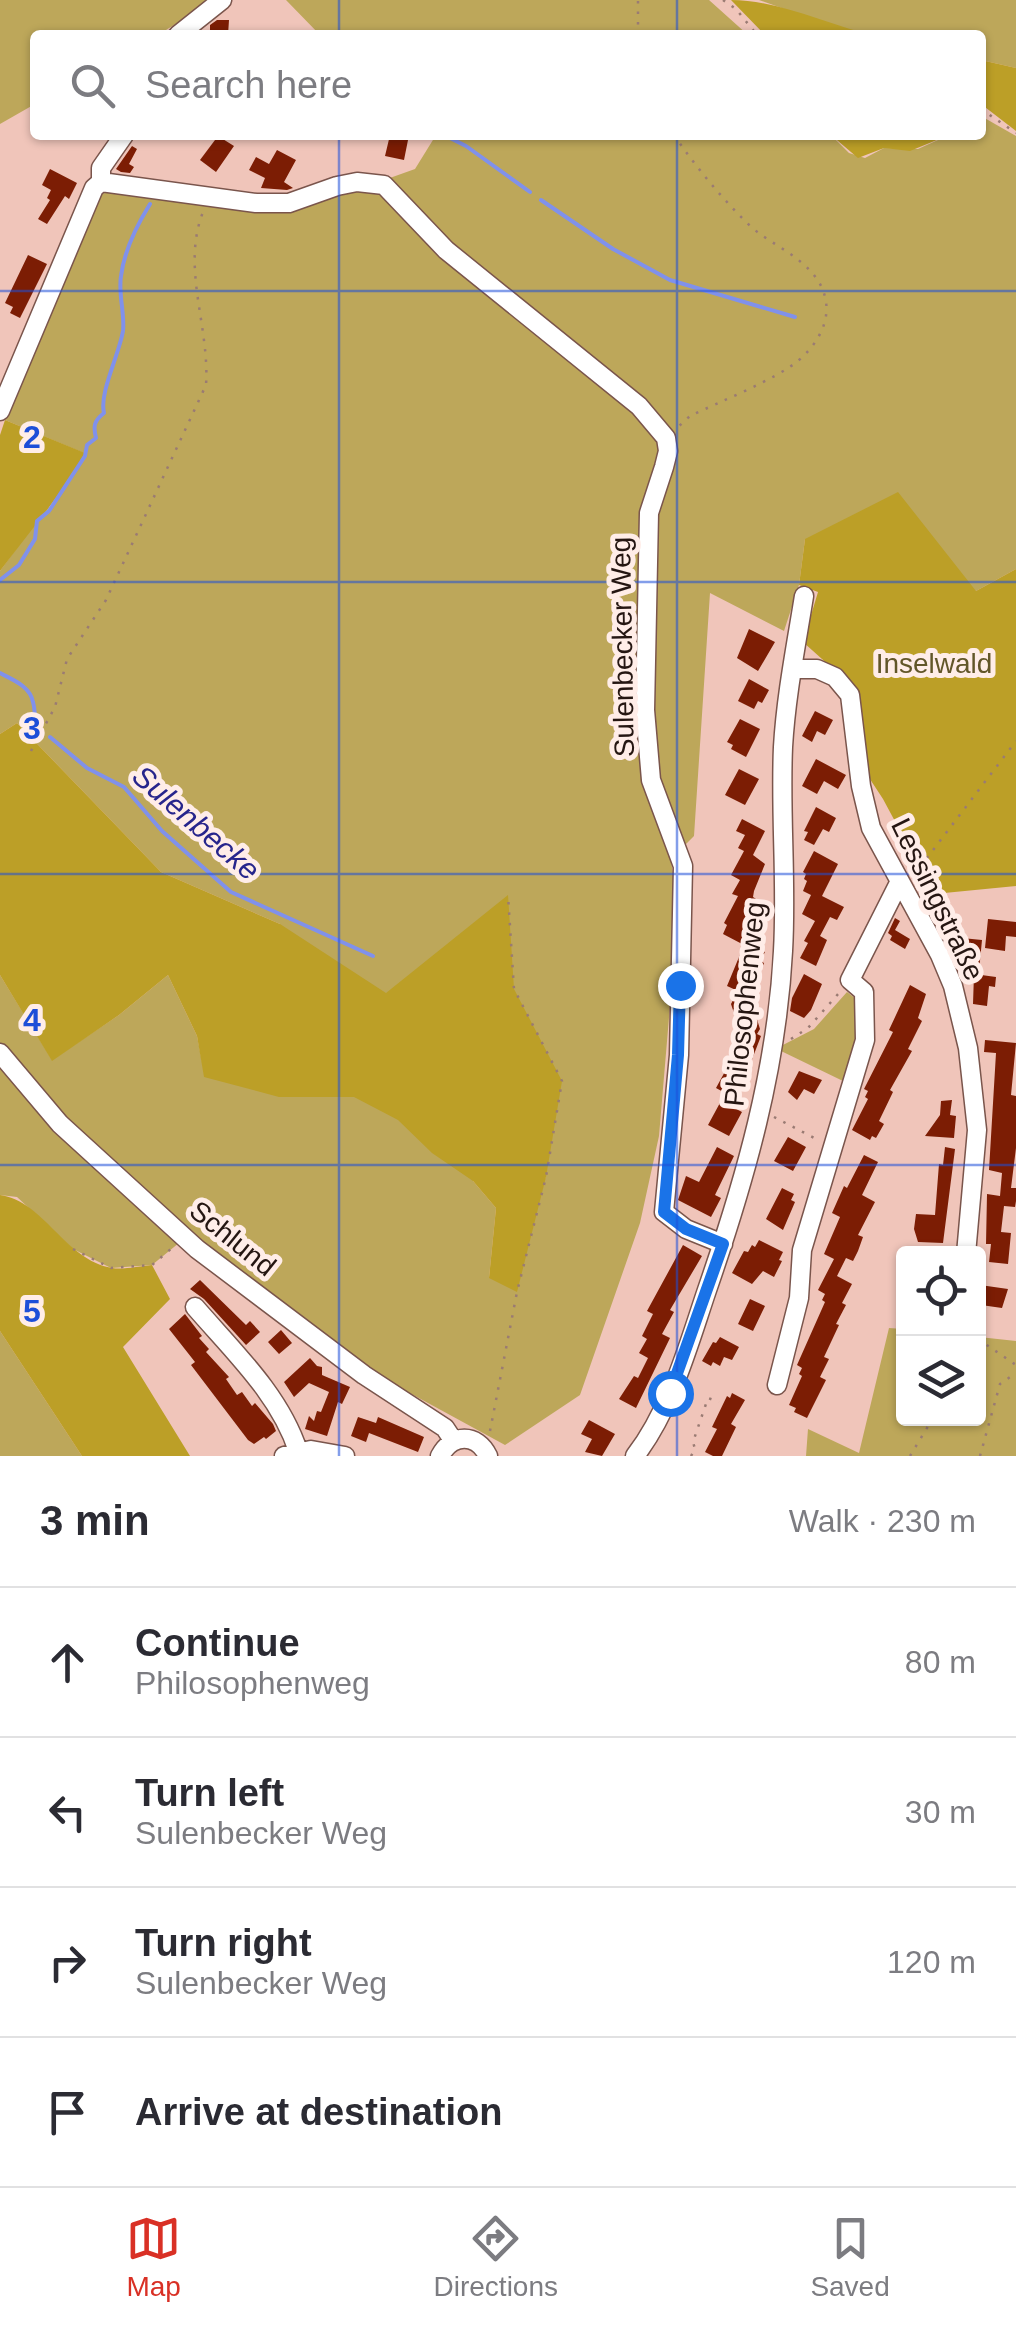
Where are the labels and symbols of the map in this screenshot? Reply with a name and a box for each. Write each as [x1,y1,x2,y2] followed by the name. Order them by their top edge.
[23,419,41,455] text: 2
[605,536,640,757] street label: Sulenbecker Weg
[876,648,992,679] park label: Inselwald
[23,710,41,746] text: 3
[126,759,266,887] water label: Sulenbecke
[885,813,990,985] street label: Lessingstraße
[718,900,771,1108] street label: Philosophenweg
[658,963,704,1009] route end
[23,1002,41,1038] text: 4
[184,1195,282,1282] street label: Schlund
[23,1293,41,1329] text: 5
[648,1371,694,1417] route start

